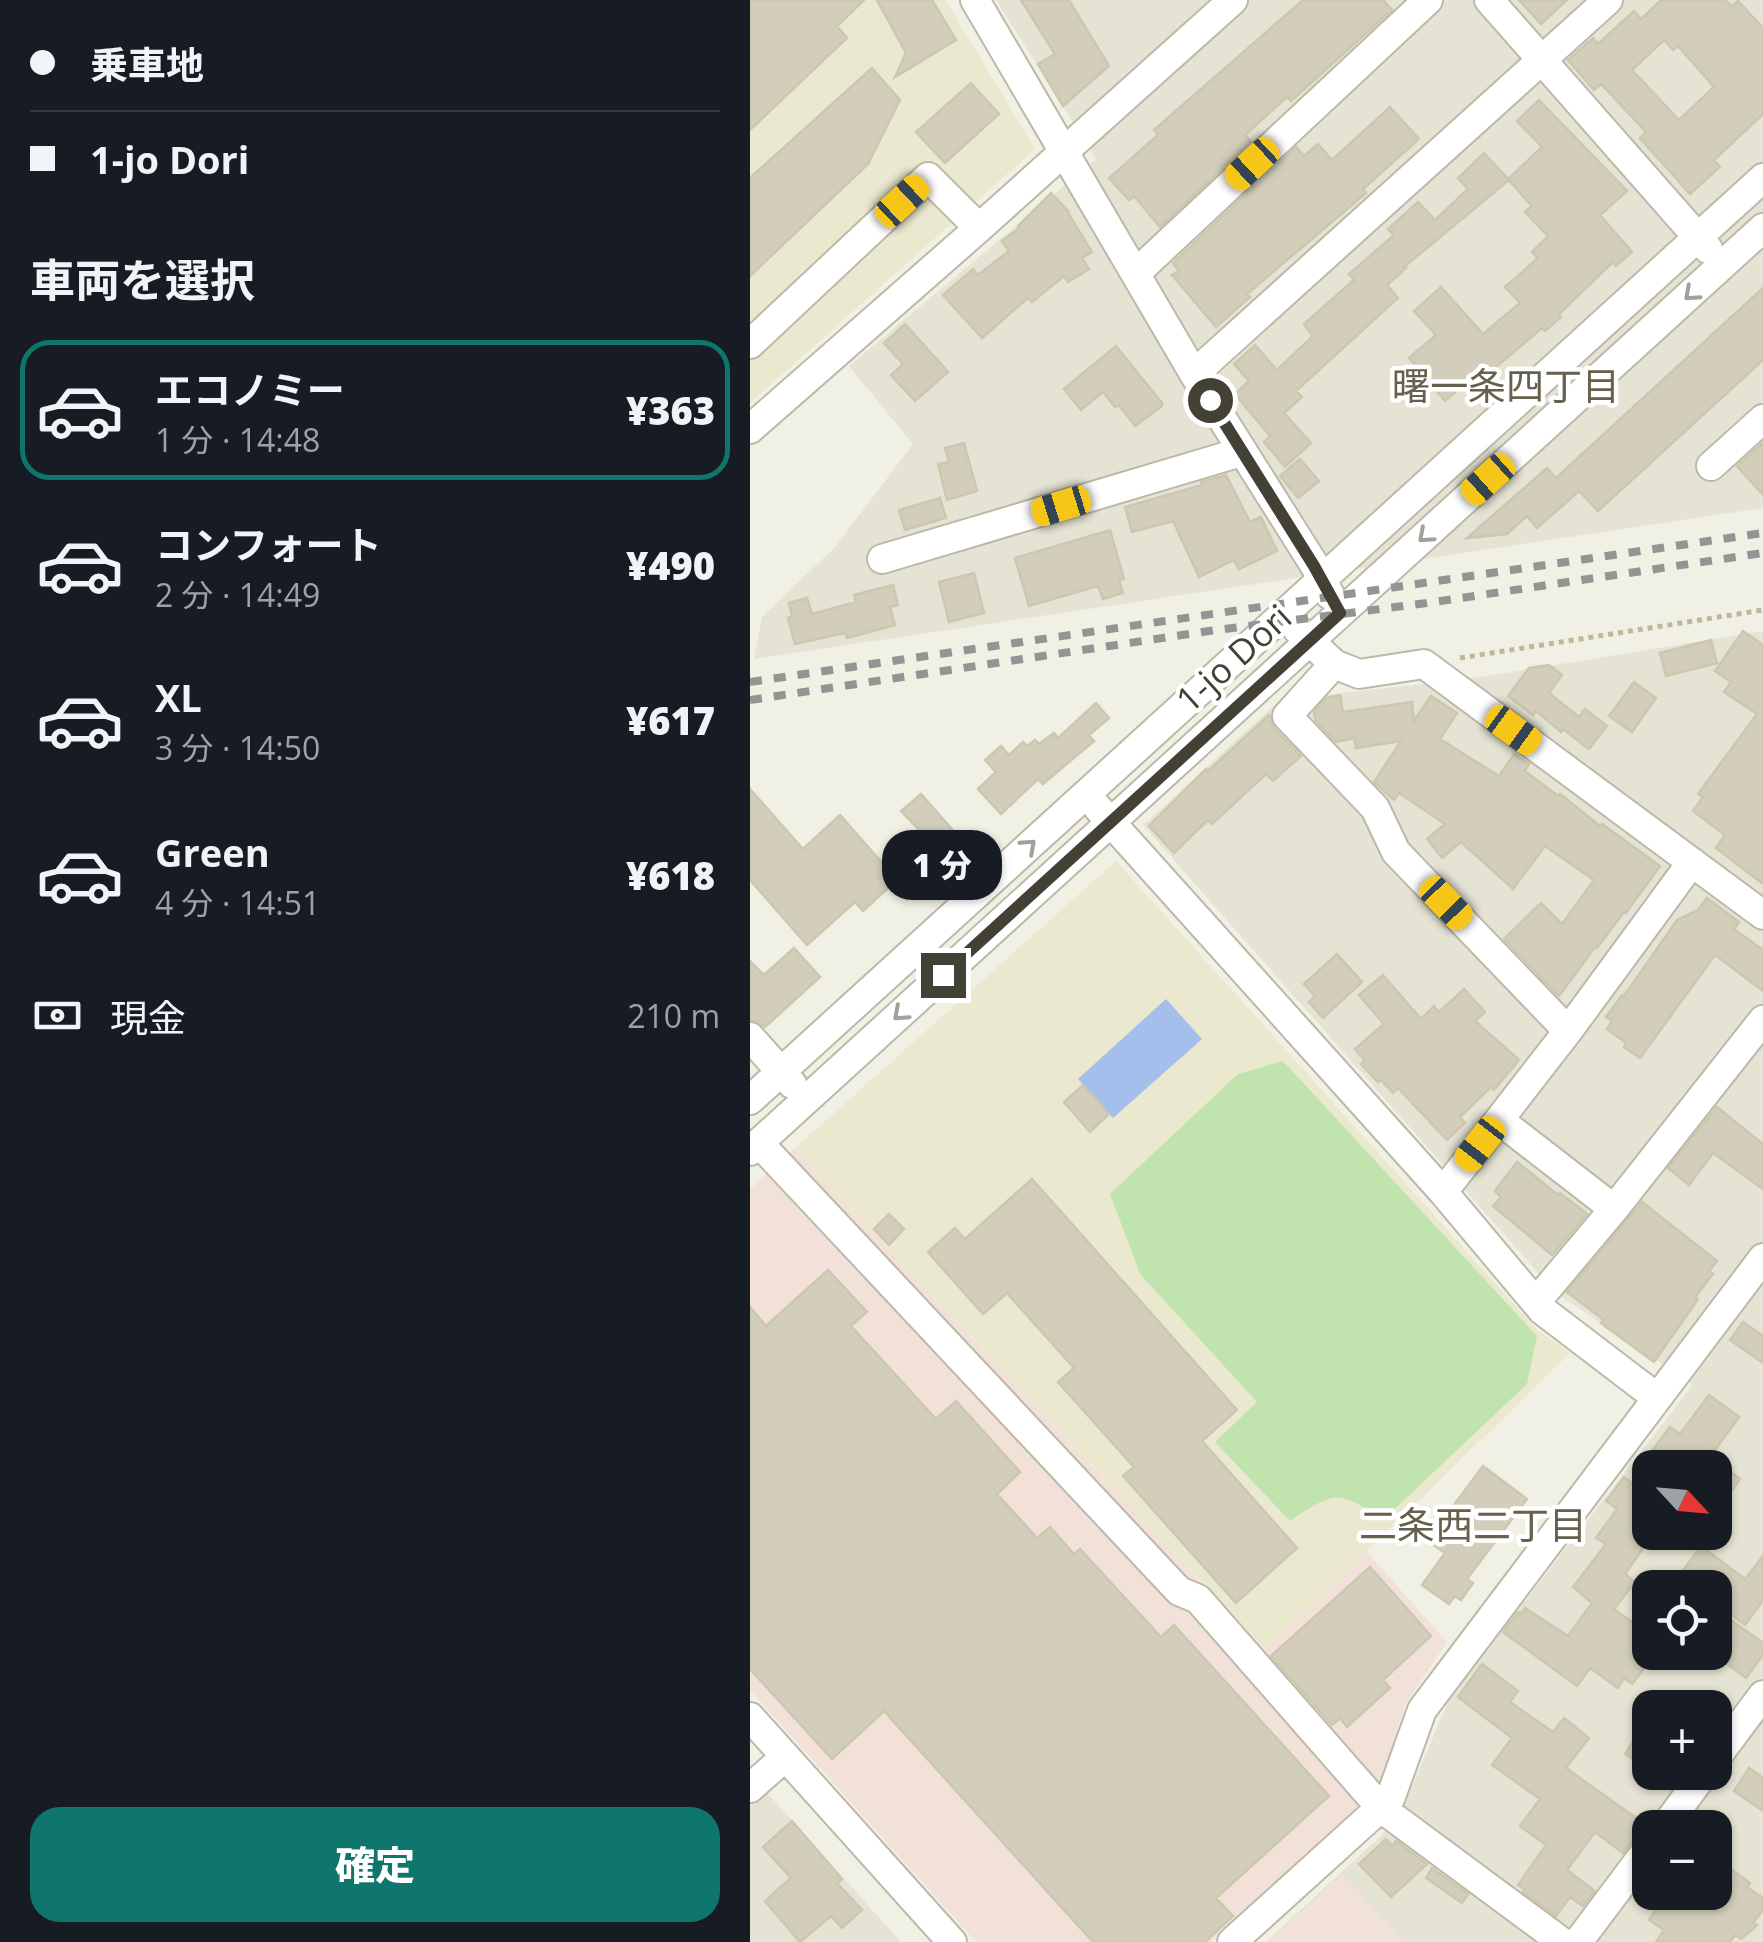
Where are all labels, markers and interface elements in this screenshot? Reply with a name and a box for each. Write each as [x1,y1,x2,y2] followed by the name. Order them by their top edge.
[90,38,204,90] text: 乗車地
[90,133,249,185] text: 1-jo Dori
[1220,133,1284,195] car
[870,170,934,232] car
[30,249,255,310] text: 車両を選択
[1684,282,1703,300] one-way arrow
[1392,359,1620,411] district label: 曙一条四丁目
[155,363,345,415] text: エコノミー
[35,365,125,455] icon: car
[1188,378,1233,423] route start
[626,384,715,436] text: ¥363
[155,418,320,461] text: 1 分 · 14:48
[1456,448,1520,510] car
[1028,483,1094,529] car
[155,518,382,570] text: コンフォート
[35,520,125,610] icon: car
[1418,524,1437,542] one-way arrow
[626,539,715,591] text: ¥490
[155,573,320,616] text: 2 分 · 14:49
[1165,594,1301,722] street label: 1-jo Dori
[155,671,202,723] text: XL
[35,675,125,765] icon: car
[626,694,715,746] text: ¥617
[1480,700,1546,760] car
[155,726,320,769] text: 3 分 · 14:50
[155,826,270,878] text: Green
[35,830,125,920] icon: car
[883,830,1003,900] callout: 1 分
[1017,840,1036,858] one-way arrow
[912,843,972,886] text: 1 分
[626,849,715,901] text: ¥618
[1414,871,1478,935] car
[155,881,320,924] text: 4 分 · 14:51
[921,953,966,998] route end
[30,988,85,1043] icon: cash
[110,991,186,1043] text: 現金
[627,994,720,1037] text: 210 m
[893,1002,912,1020] one-way arrow
[1450,1111,1510,1177] car
[1632,1450,1732,1550] north arrow
[1632,1450,1732,1910] map controls
[1359,1498,1587,1550] district label: 二条西二丁目
[1632,1570,1732,1670] button: locate
[1632,1690,1732,1790] button: +
[30,1807,720,1922] button: 確定
[1632,1810,1732,1910] button: −

